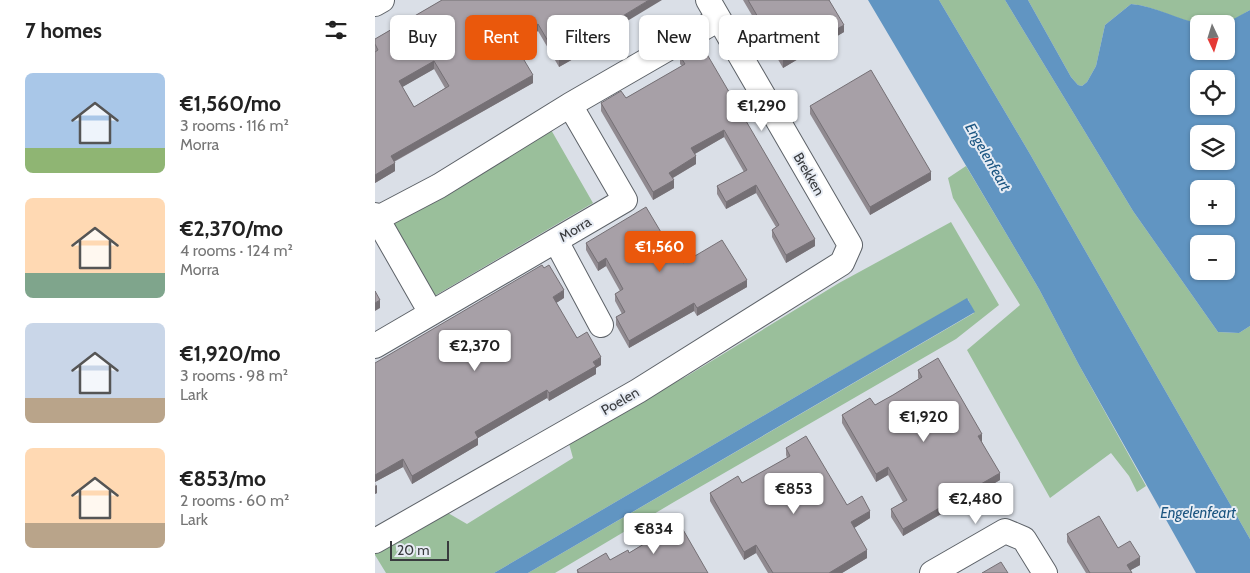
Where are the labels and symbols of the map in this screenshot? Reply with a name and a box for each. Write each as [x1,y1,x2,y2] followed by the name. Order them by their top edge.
[1190,15,1235,60] north arrow
[721,90,803,132] pin: €1,290
[961,120,1015,195] water label: Engelenfeart
[789,149,829,199] street label: Brekken
[556,212,595,246] street label: Morra
[619,230,701,273] pin: €1,560
[434,330,516,372] pin: €2,370
[598,383,642,419] street label: Poelen
[883,400,965,443] pin: €1,920
[764,472,824,515] pin: €853
[935,482,1017,525] pin: €2,480
[1160,504,1236,522] water label: Engelenfeart
[624,512,684,555] pin: €834
[390,538,449,561] scale bar

